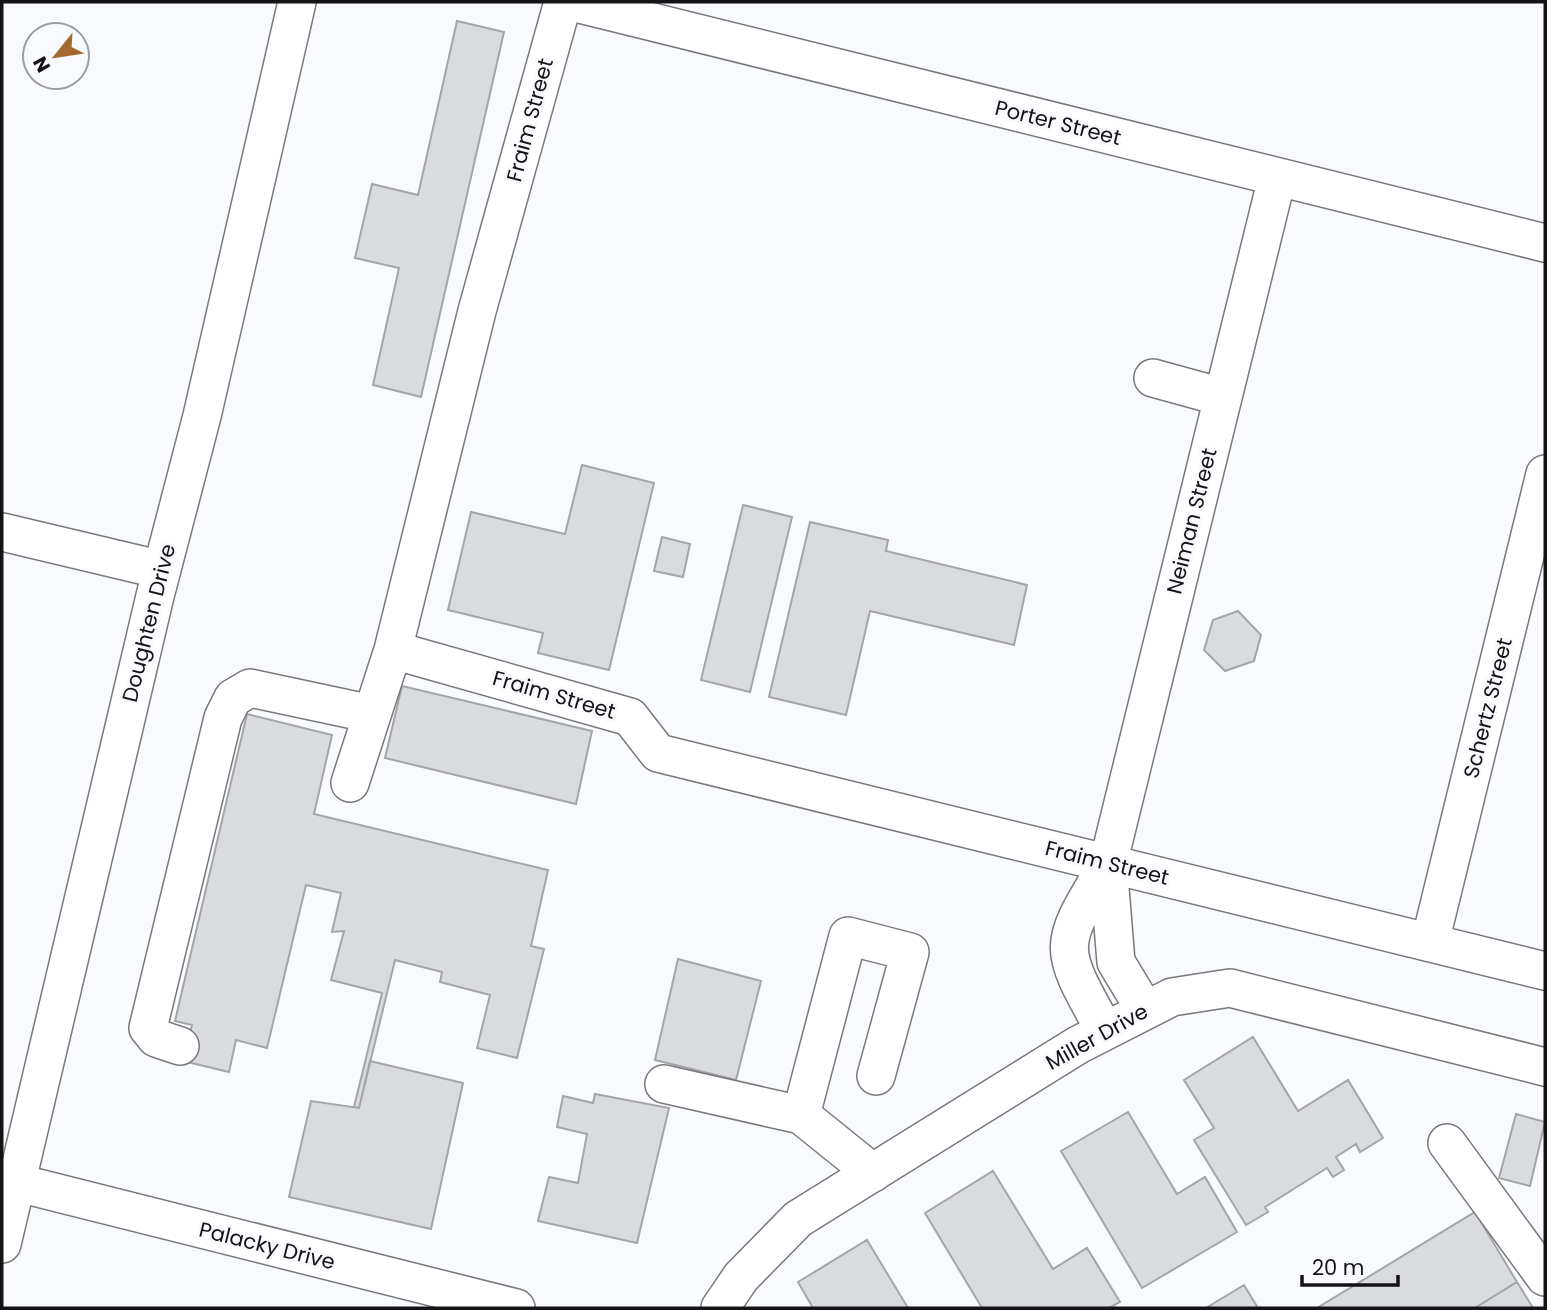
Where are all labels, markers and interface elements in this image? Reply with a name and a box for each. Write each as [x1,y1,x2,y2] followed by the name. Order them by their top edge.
[21,21,91,91] north arrow
[26,51,57,77] text: N
[499,55,560,185] street label: Fraim Street
[992,93,1124,152] street label: Porter Street
[1159,445,1224,597] street label: Neiman Street
[115,541,182,705] street label: Doughten Drive
[1456,635,1519,781] street label: Schertz Street
[489,663,619,726] street label: Fraim Street
[1042,833,1172,892] street label: Fraim Street
[1040,997,1153,1077] street label: Miller Drive
[196,1215,338,1276] street label: Palacky Drive
[1302,1244,1398,1288] scale bar
[1312,1253,1365,1282] text: 20 m

